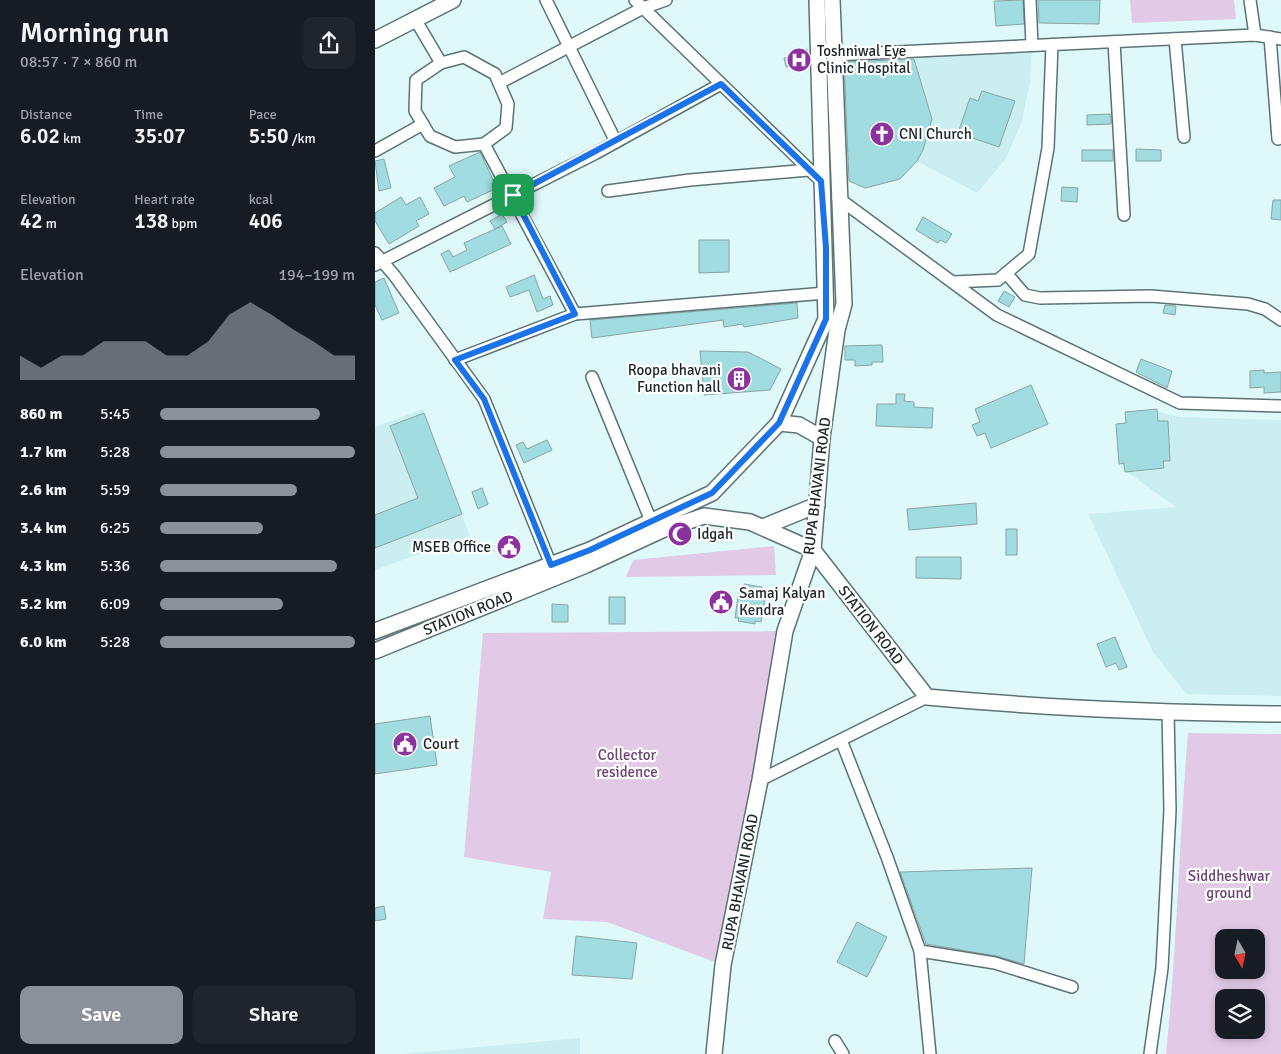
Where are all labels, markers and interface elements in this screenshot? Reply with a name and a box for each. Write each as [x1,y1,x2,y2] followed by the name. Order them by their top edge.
[20,16,169,50] text: Morning run
[303,17,355,69] button: share
[817,42,911,77] place label: Toshniwal Eye Clinic Hospital
[786,47,812,73] hospital icon: Toshniwal Eye Clinic Hospital
[20,52,137,72] text: 08:57 · 7 × 860 m
[20,106,72,123] text: Distance
[134,106,163,123] text: Time
[249,106,277,123] text: Pace
[869,121,895,147] church icon: CNI Church
[20,123,60,149] text: 6.02
[134,123,186,149] text: 35:07
[249,123,289,149] text: 5:50
[899,125,972,143] place label: CNI Church
[60,130,81,147] text: km
[289,130,316,147] text: /km
[492,174,534,216] pin
[499,181,527,209] icon: arrive
[20,191,76,208] text: Elevation
[134,191,195,208] text: Heart rate
[249,191,273,208] text: kcal
[20,208,43,234] text: 42
[134,208,168,234] text: 138
[249,208,283,234] text: 406
[43,215,57,232] text: m
[168,215,197,232] text: bpm
[20,265,84,285] text: Elevation
[278,265,355,285] text: 194–199 m
[628,361,721,396] place label: Roopa bhavani Function hall
[726,366,752,392] building icon: Roopa bhavani Function hall
[20,404,62,424] text: 860 m
[100,404,130,424] text: 5:45
[800,416,834,556] street label: RUPA BHAVANI ROAD
[20,442,67,462] text: 1.7 km
[100,442,130,462] text: 5:28
[20,480,67,500] text: 2.6 km
[100,480,130,500] text: 5:59
[20,518,67,538] text: 3.4 km
[100,518,130,538] text: 6:25
[667,521,693,547] mosque icon: Idgah
[697,525,733,543] place label: Idgah
[496,534,522,560] public building icon: MSEB Office
[412,538,491,556] place label: MSEB Office
[20,556,67,576] text: 4.3 km
[100,556,130,576] text: 5:36
[835,582,907,668] street label: STATION ROAD
[739,584,825,619] place label: Samaj Kalyan Kendra
[421,587,515,639] street label: STATION ROAD
[708,589,734,615] public building icon: Samaj Kalyan Kendra
[20,594,67,614] text: 5.2 km
[100,594,130,614] text: 6:09
[20,632,67,652] text: 6.0 km
[100,632,130,652] text: 5:28
[392,731,418,757] public building icon: Court
[423,735,459,753] place label: Court
[596,746,658,781] park label: Collector residence
[718,812,762,952] street label: RUPA BHAVANI ROAD
[1188,867,1271,902] park label: Siddheshwar ground
[1215,929,1265,979] north arrow
[1215,929,1265,1039] map controls
[20,986,183,1044] button: Save
[193,986,355,1044] button: Share
[1215,989,1265,1039] button: layers

